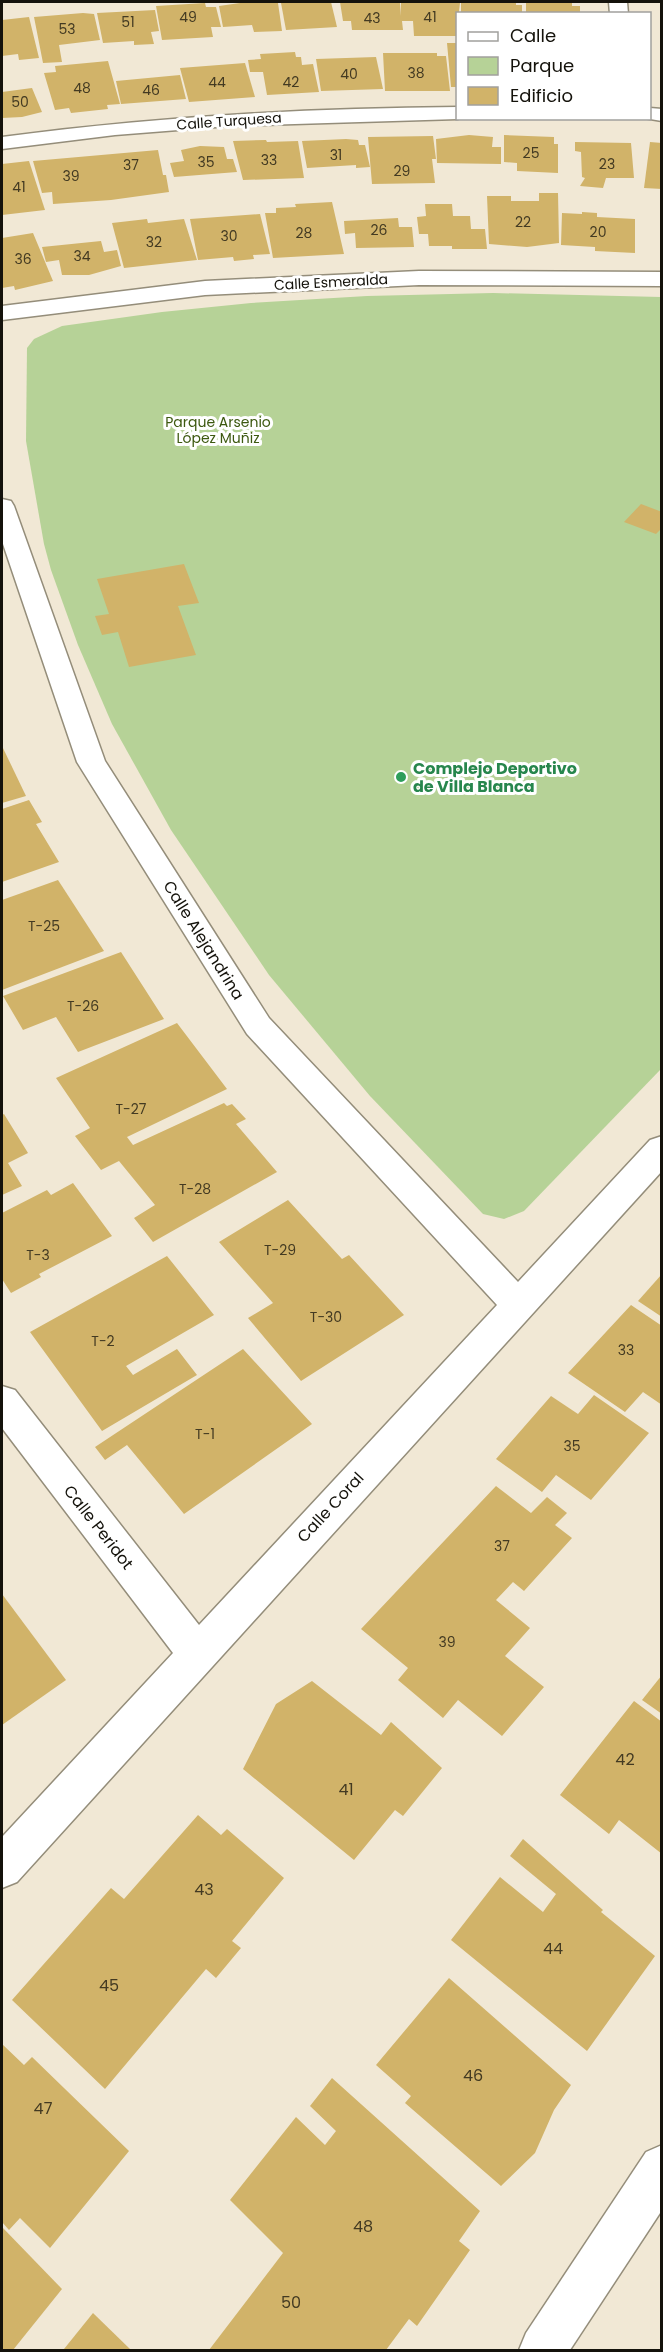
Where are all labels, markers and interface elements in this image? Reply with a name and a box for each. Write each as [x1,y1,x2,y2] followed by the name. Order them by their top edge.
[179,7,197,27] house number: 49
[423,7,437,27] house number: 41
[363,8,381,28] house number: 43
[121,12,135,32] house number: 51
[456,12,651,120] legend
[58,19,76,39] house number: 53
[510,23,556,48] text: Calle
[510,53,574,78] text: Parque
[407,63,425,83] house number: 38
[340,64,358,84] house number: 40
[208,72,226,92] house number: 44
[283,72,299,92] house number: 42
[73,78,91,98] house number: 48
[142,80,160,100] house number: 46
[510,83,573,108] text: Edificio
[11,92,29,112] house number: 50
[176,107,282,135] street label: Calle Turquesa
[523,143,539,163] house number: 25
[330,145,342,165] house number: 31
[261,150,277,170] house number: 33
[197,152,215,172] house number: 35
[599,154,615,174] house number: 23
[123,155,139,175] house number: 37
[394,161,410,181] house number: 29
[62,166,80,186] house number: 39
[12,177,26,197] house number: 41
[515,212,531,232] house number: 22
[371,220,388,240] house number: 26
[590,222,606,242] house number: 20
[296,223,313,243] house number: 28
[220,226,238,246] house number: 30
[146,232,162,252] house number: 32
[73,246,91,266] house number: 34
[14,249,32,269] house number: 36
[273,269,389,295] street label: Calle Esmeralda
[165,412,271,448] park label: Parque Arsenio López Muñiz
[413,757,577,798] place label: Complejo Deportivo de Villa Blanca
[394,770,408,784] marker: Complejo Deportivo de Villa Blanca
[158,876,250,1004] street label: Calle Alejandrina
[28,916,60,936] house number: T-25
[67,996,99,1016] house number: T-26
[116,1099,147,1119] house number: T-27
[179,1179,211,1199] house number: T-28
[264,1240,296,1260] house number: T-29
[26,1245,50,1265] house number: T-3
[310,1307,342,1327] house number: T-30
[91,1331,115,1351] house number: T-2
[618,1340,634,1360] house number: 33
[195,1424,215,1444] house number: T-1
[563,1436,581,1456] house number: 35
[292,1467,369,1548] street label: Calle Coral
[58,1480,139,1574] street label: Calle Peridot
[494,1536,510,1556] house number: 37
[438,1632,456,1652] house number: 39
[615,1748,635,1771] house number: 42
[338,1778,354,1801] house number: 41
[194,1878,214,1901] house number: 43
[543,1937,563,1960] house number: 44
[99,1974,119,1997] house number: 45
[463,2064,483,2087] house number: 46
[34,2097,53,2120] house number: 47
[353,2215,373,2238] house number: 48
[281,2291,301,2314] house number: 50

